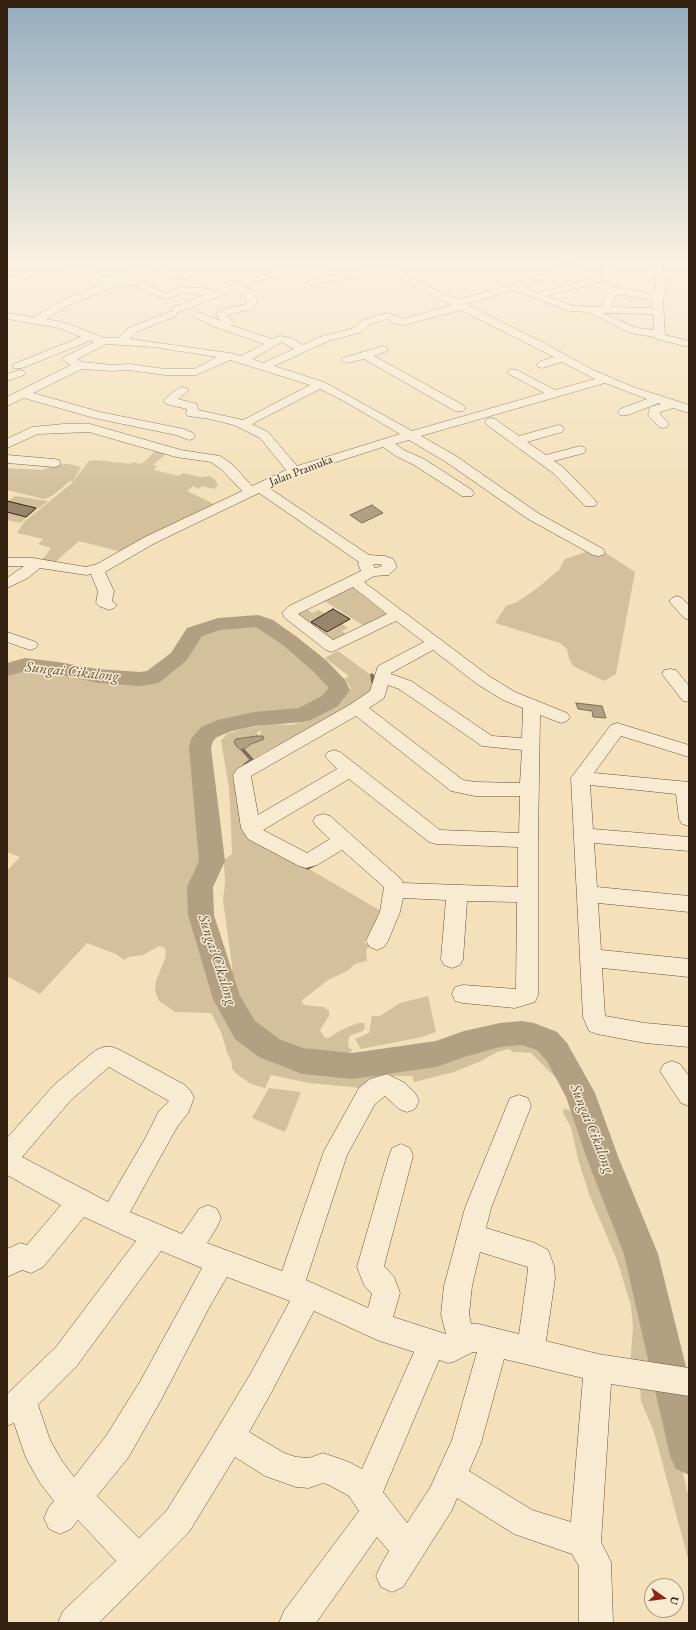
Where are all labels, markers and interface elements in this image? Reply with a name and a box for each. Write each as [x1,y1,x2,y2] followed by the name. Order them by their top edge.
[267,452,335,490] street label: Jalan Pramuka
[24,658,120,686] water label: Sungai Cikalong
[194,912,240,1008] water label: Sungai Cikalong
[566,1082,618,1176] water label: Sungai Cikalong
[644,1578,684,1618] north arrow
[667,1595,682,1606] text: U

